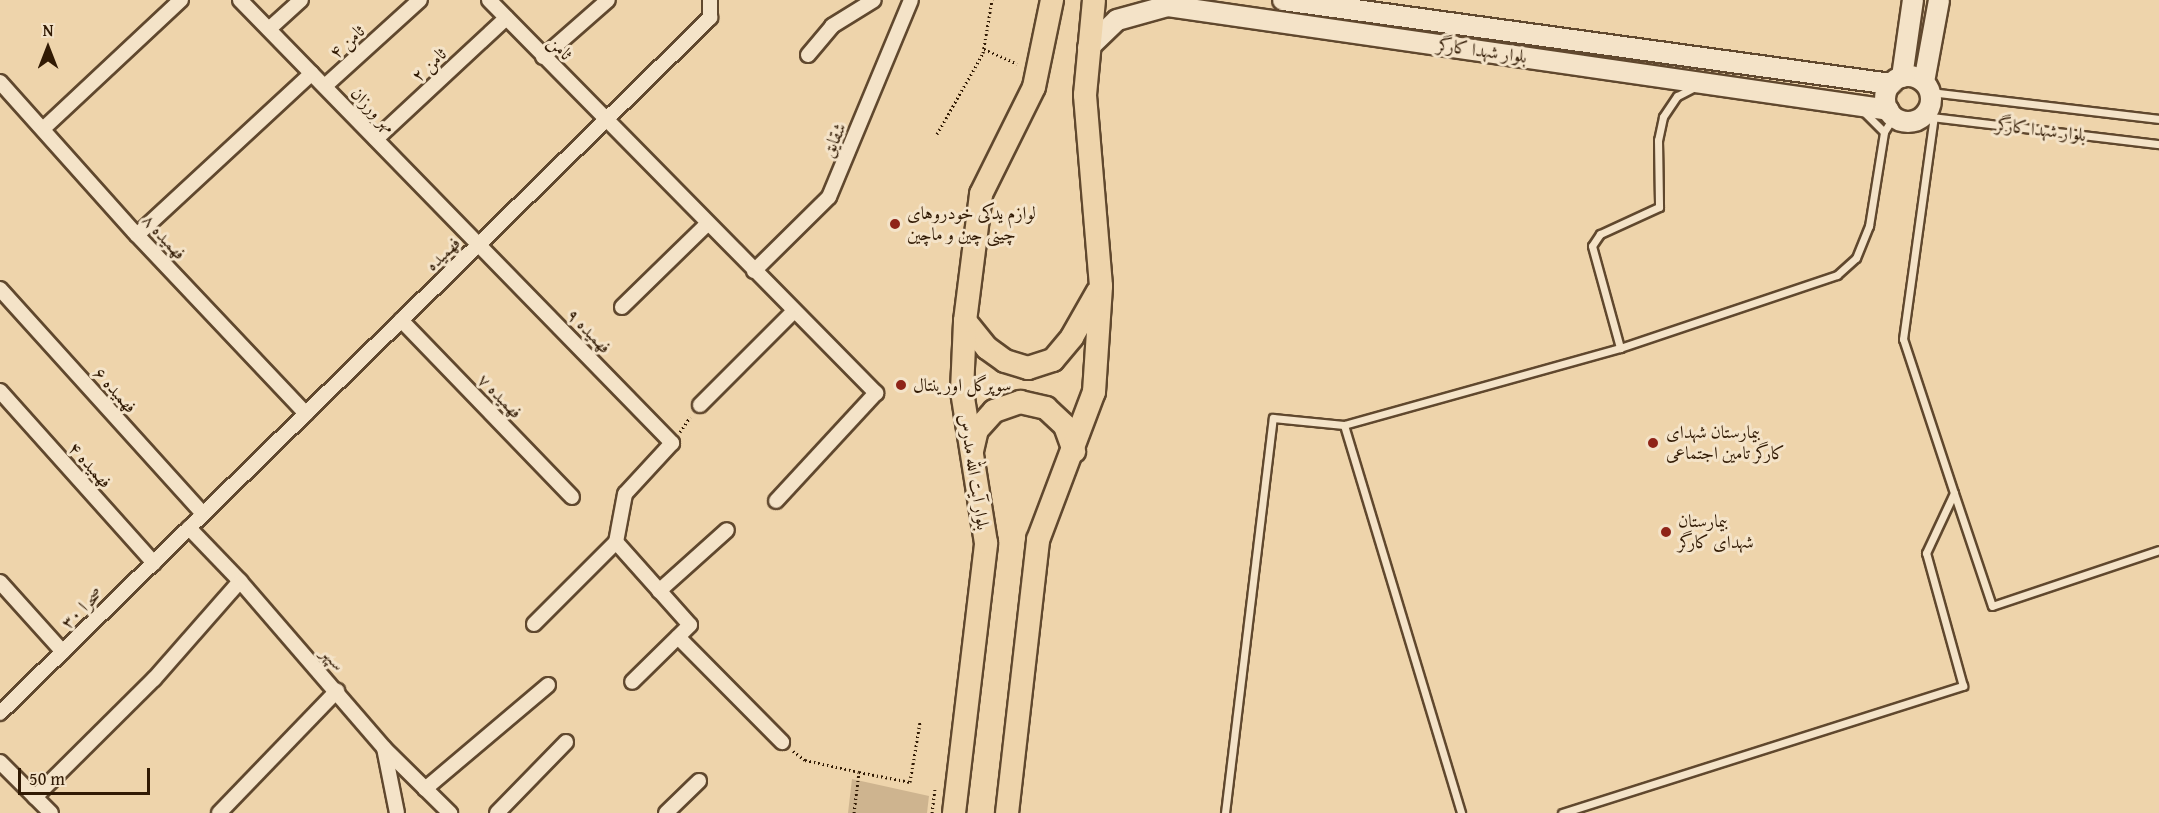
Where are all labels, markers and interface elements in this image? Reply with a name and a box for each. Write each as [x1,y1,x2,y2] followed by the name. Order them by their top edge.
[18,18,78,78] north arrow
[43,18,53,42] text: N
[325,21,369,63] street label: ثامن ۴
[543,31,577,65] street label: ثامن
[1436,34,1528,68] street label: بلوار شهدا کارگر
[407,43,451,87] street label: ثامن ۲
[346,83,400,137] street label: مهر ورزان
[1995,114,2087,146] street label: بلوار شهدا کارگر
[817,119,851,161] street label: شقایق
[907,203,1036,246] place label: لوازم یدکی خودروهای چینی چین و ماچین
[137,210,191,264] street label: فهمیده ۸
[888,217,902,231] marker: لوازم یدکی خودروهای چینی چین و ماچین
[421,232,465,276] street label: فهمیده
[562,304,616,358] street label: فهمیده ۹
[89,362,141,418] street label: فهمیده ۶
[473,369,527,423] street label: فهمیده ۷
[913,374,1011,396] place label: سوپرگل اورینتال
[894,378,908,392] marker: سوپرگل اورینتال
[954,412,994,532] street label: بلوار آیت الله مدرس
[1666,422,1785,464] place label: بیمارستان شهدای کارگر تامین اجتماعی
[1644,434,1662,452] marker: بیمارستان شهدای کارگر تامین اجتماعی
[64,437,116,493] street label: فهمیده ۴
[1678,511,1754,554] place label: بیمارستان شهدای کارگر
[1659,525,1673,539] marker: بیمارستان شهدای کارگر
[56,583,108,633] street label: صحرا ۳۰
[317,643,349,675] street label: سپهر
[21,756,153,794] scale bar
[29,765,65,792] text: 50 m

